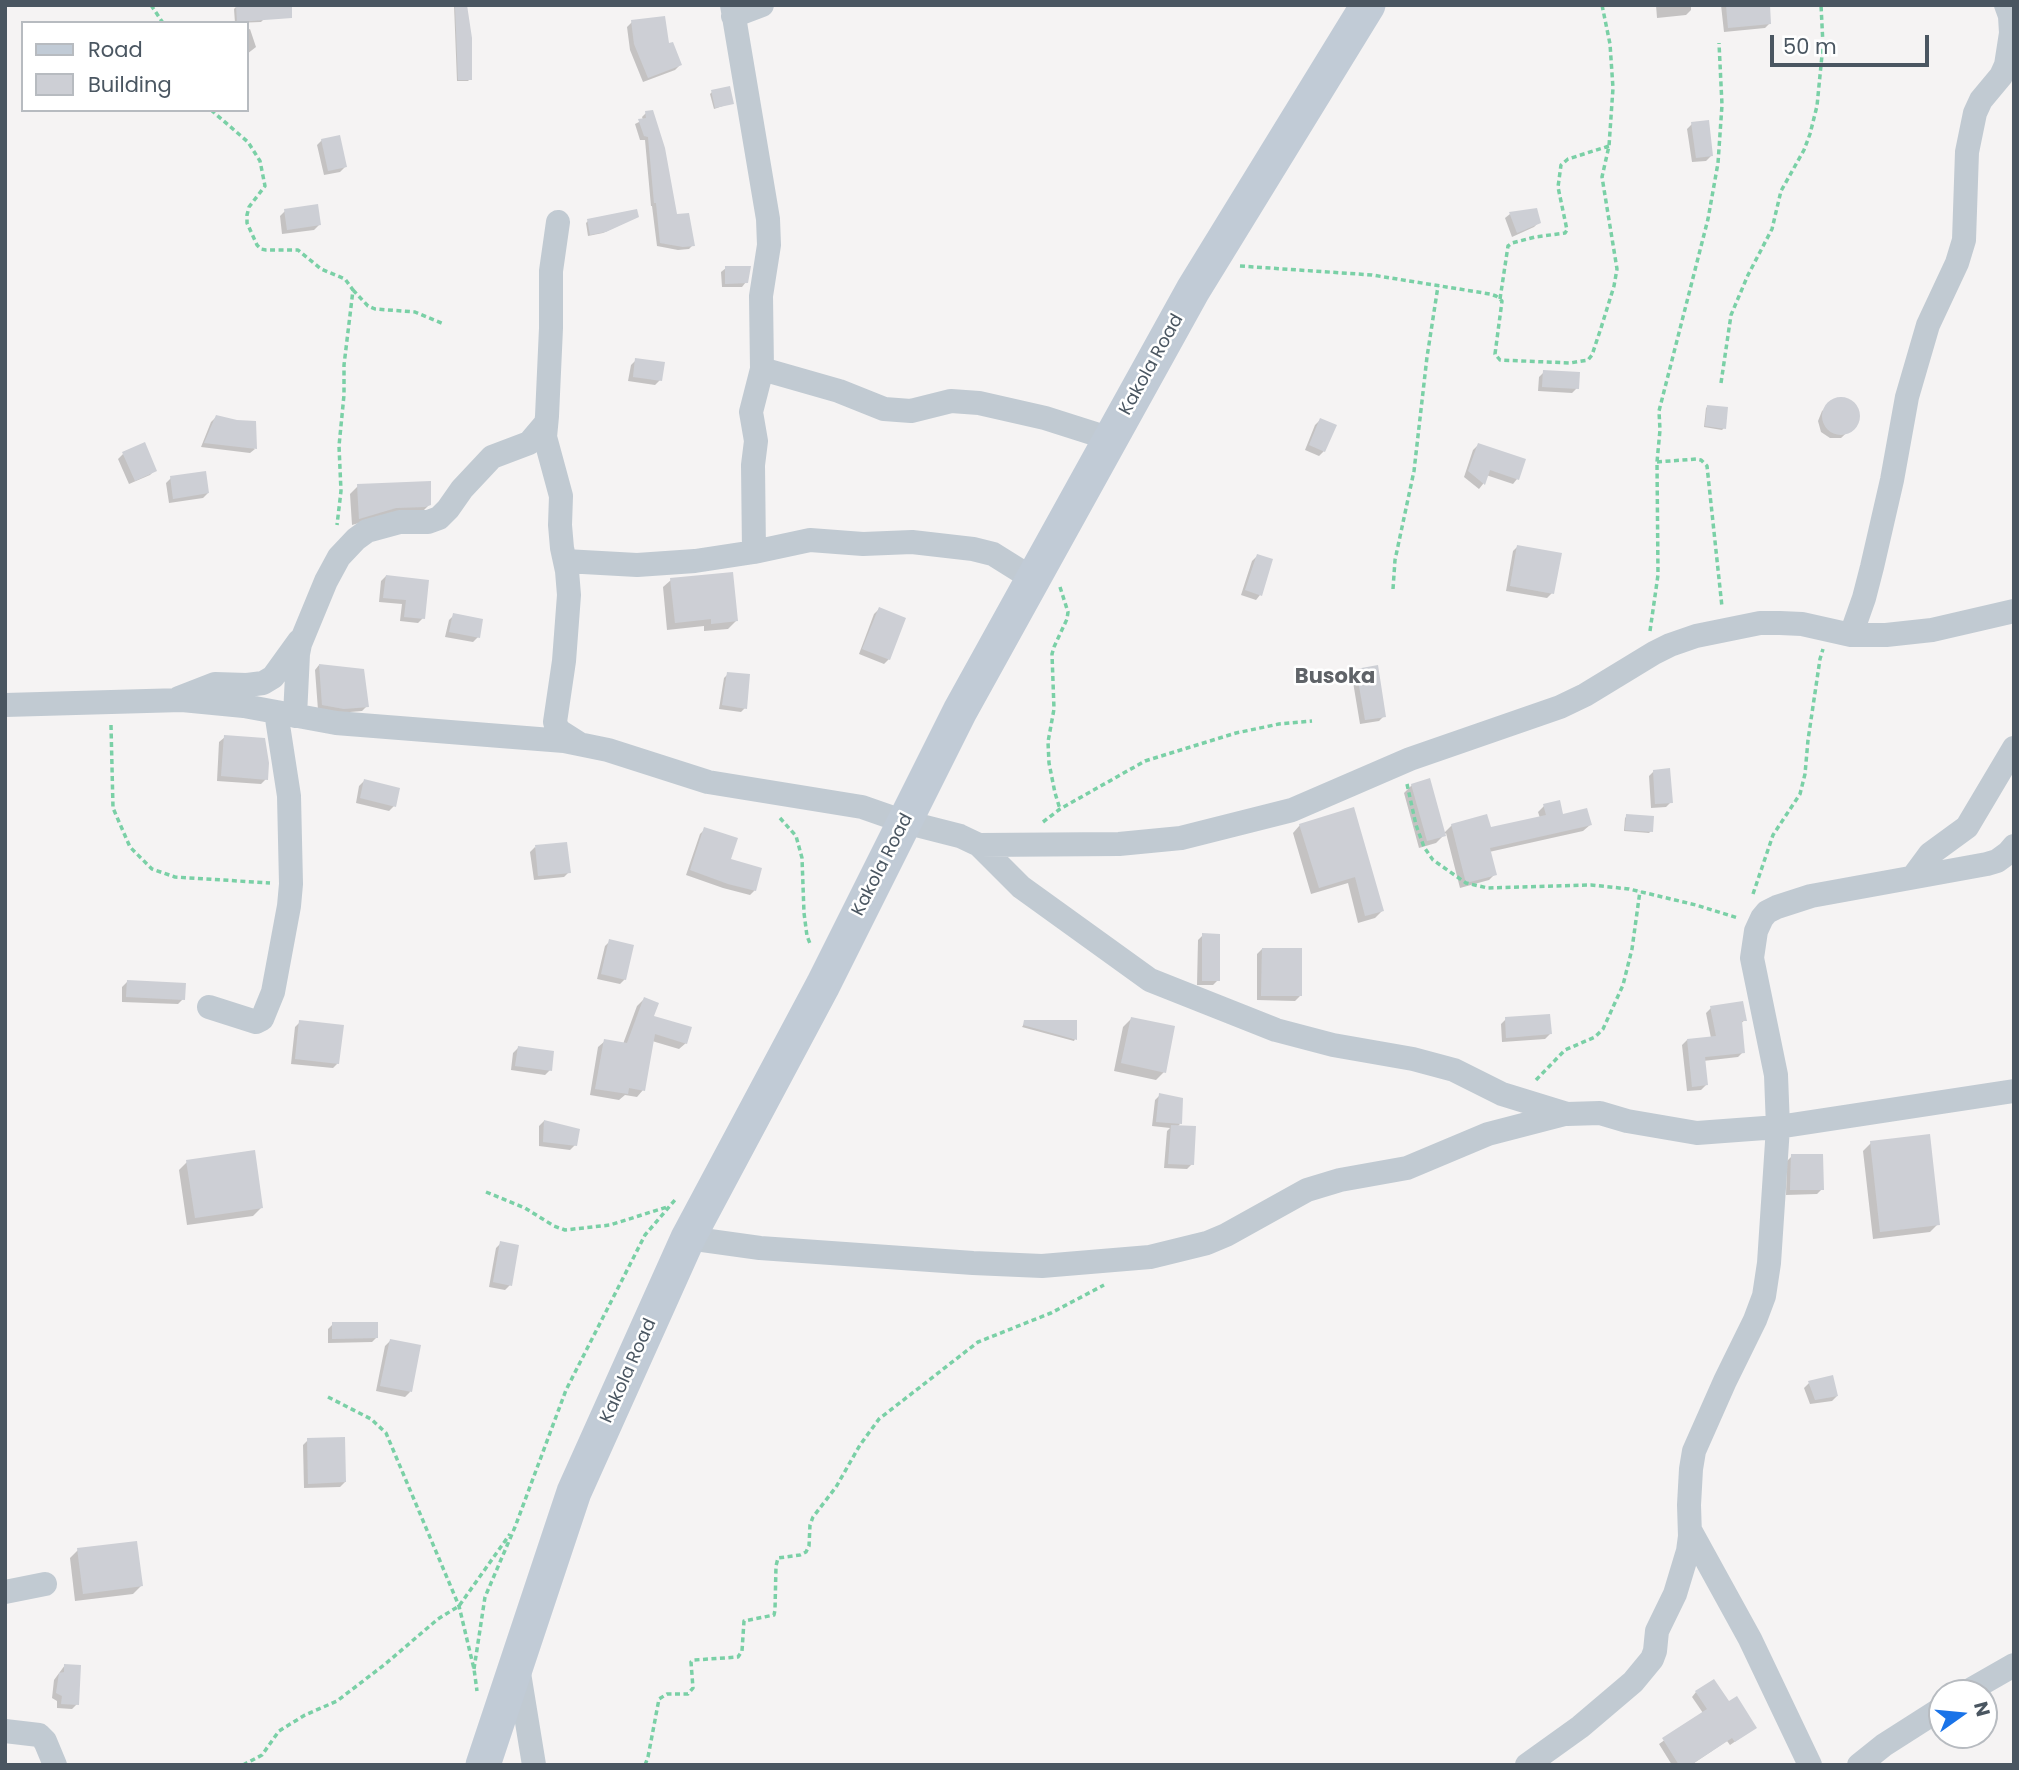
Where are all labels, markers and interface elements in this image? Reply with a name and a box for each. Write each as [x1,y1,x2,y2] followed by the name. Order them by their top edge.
[21,21,248,112] legend
[1774,21,1933,65] scale bar
[1783,32,1837,61] text: 50 m
[88,35,143,64] text: Road
[88,70,172,99] text: Building
[1115,311,1189,419] street label: Kakola Road
[1295,665,1375,691] district label: Busoka
[848,810,918,920] street label: Kakola Road
[596,1315,662,1427] street label: Kakola Road
[1928,1679,1998,1749] north arrow
[1967,1699,1997,1719] text: N

